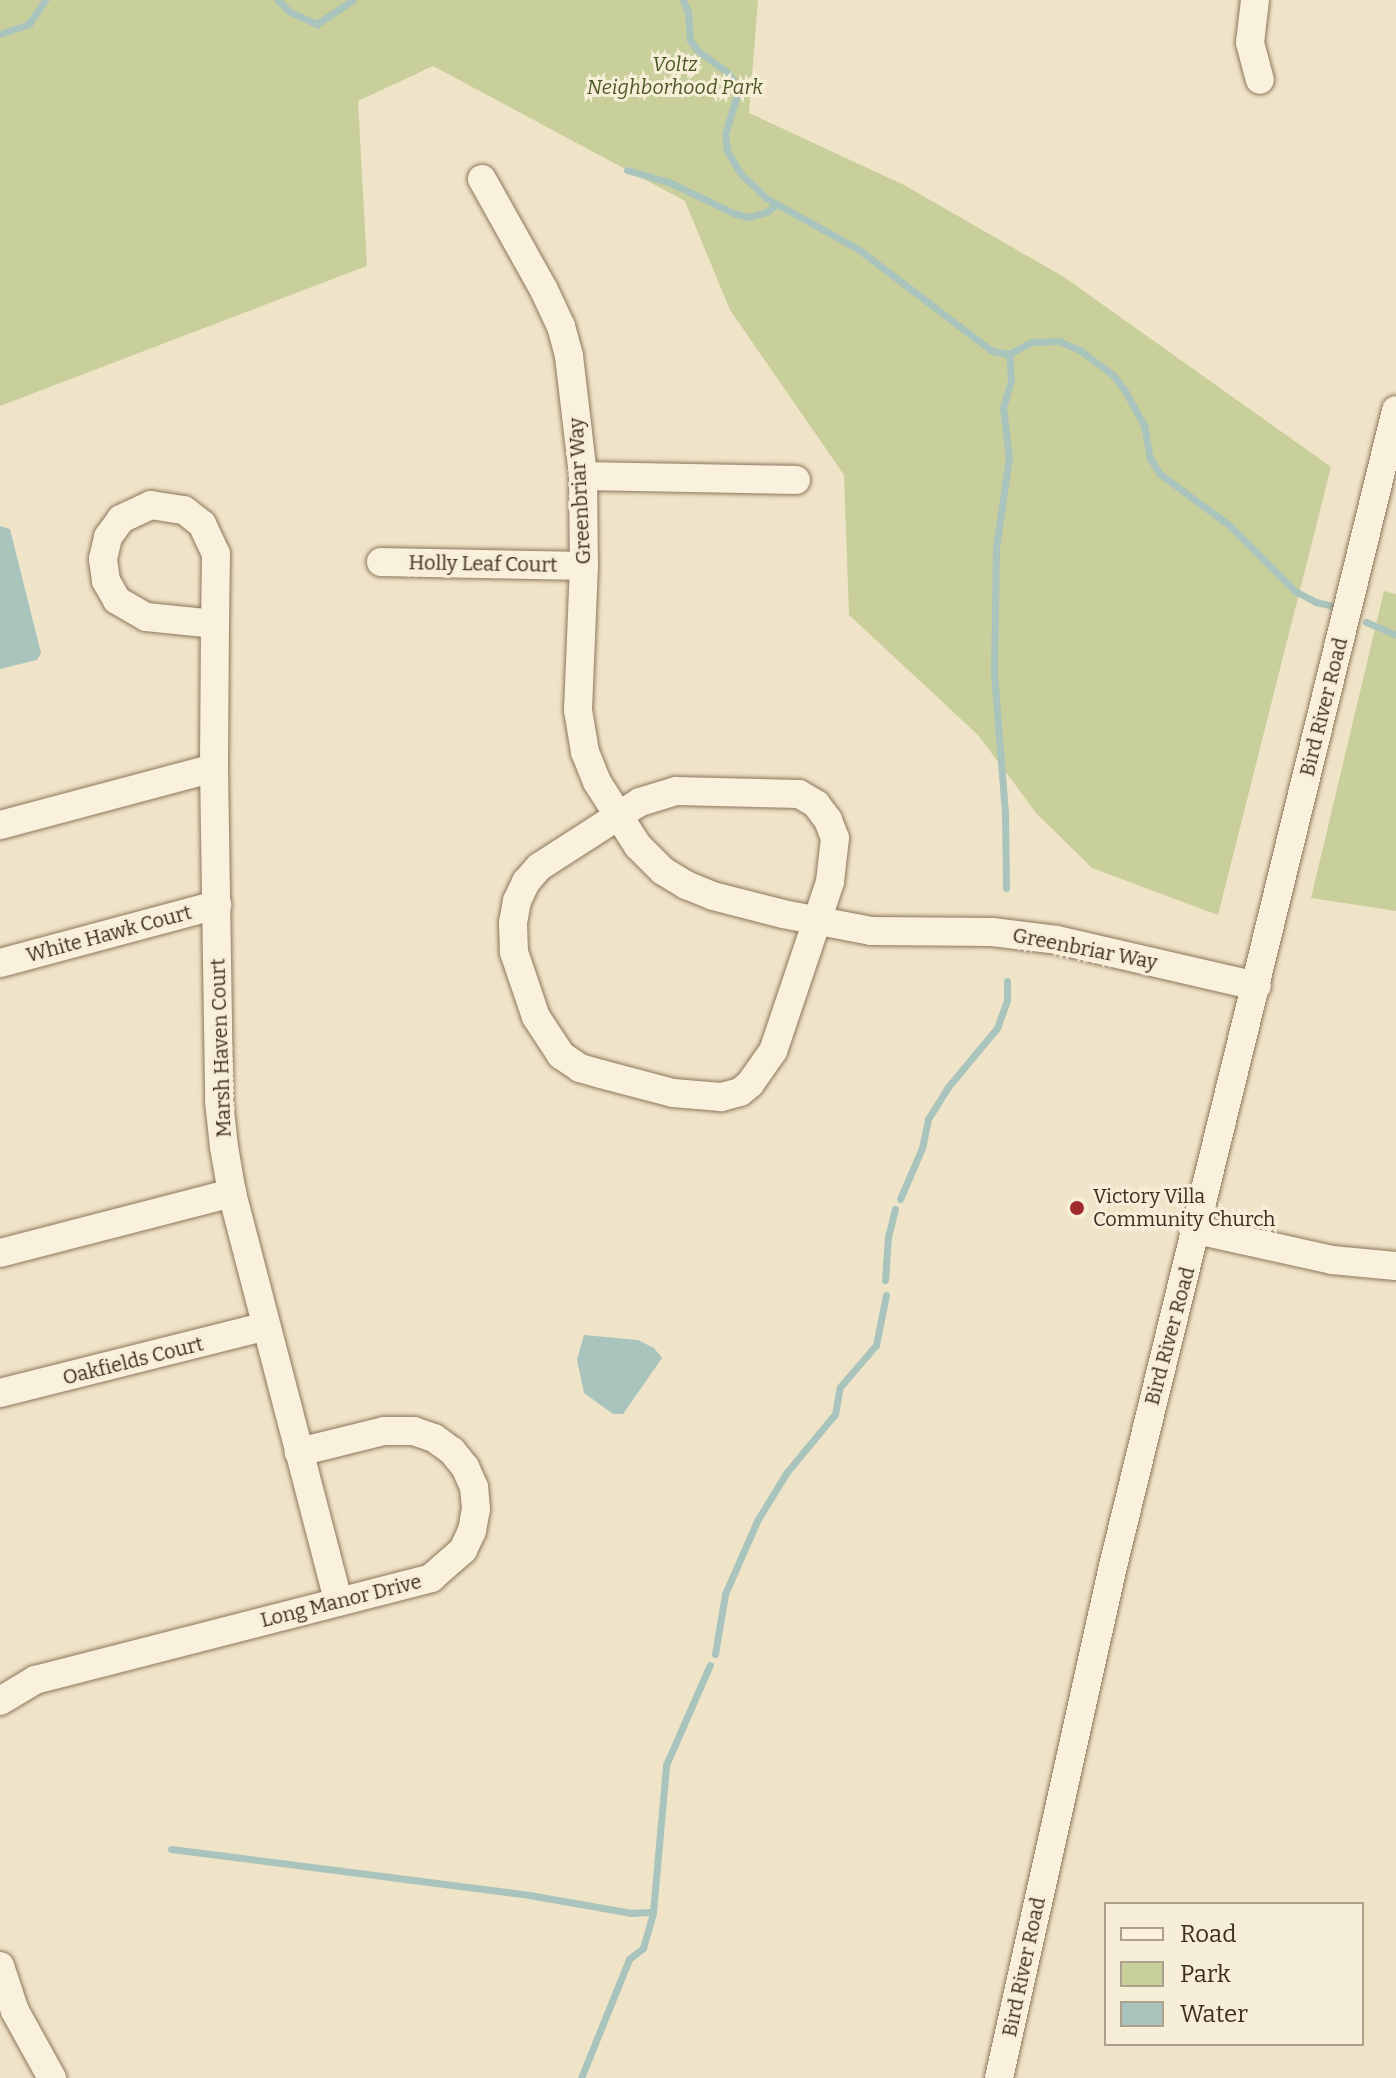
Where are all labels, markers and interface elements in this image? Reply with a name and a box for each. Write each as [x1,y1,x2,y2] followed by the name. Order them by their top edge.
[587,53,763,100] park label: Voltz Neighborhood Park
[564,417,596,565] street label: Greenbriar Way
[408,551,558,577] street label: Holly Leaf Court
[1295,635,1353,779] street label: Bird River Road
[24,900,194,968] street label: White Hawk Court
[1011,923,1159,975] street label: Greenbriar Way
[206,958,236,1138] street label: Marsh Haven Court
[1093,1184,1276,1231] place label: Victory Villa Community Church
[1068,1199,1086,1217] marker: Victory Villa Community Church
[1140,1264,1200,1408] street label: Bird River Road
[60,1332,206,1390] street label: Oakfields Court
[258,1569,424,1633] street label: Long Manor Drive
[997,1895,1051,2039] street label: Bird River Road
[1104,1902,1364,2046] legend
[1180,1920,1236,1948] text: Road
[1180,1960,1231,1988] text: Park
[1180,2000,1248,2028] text: Water

